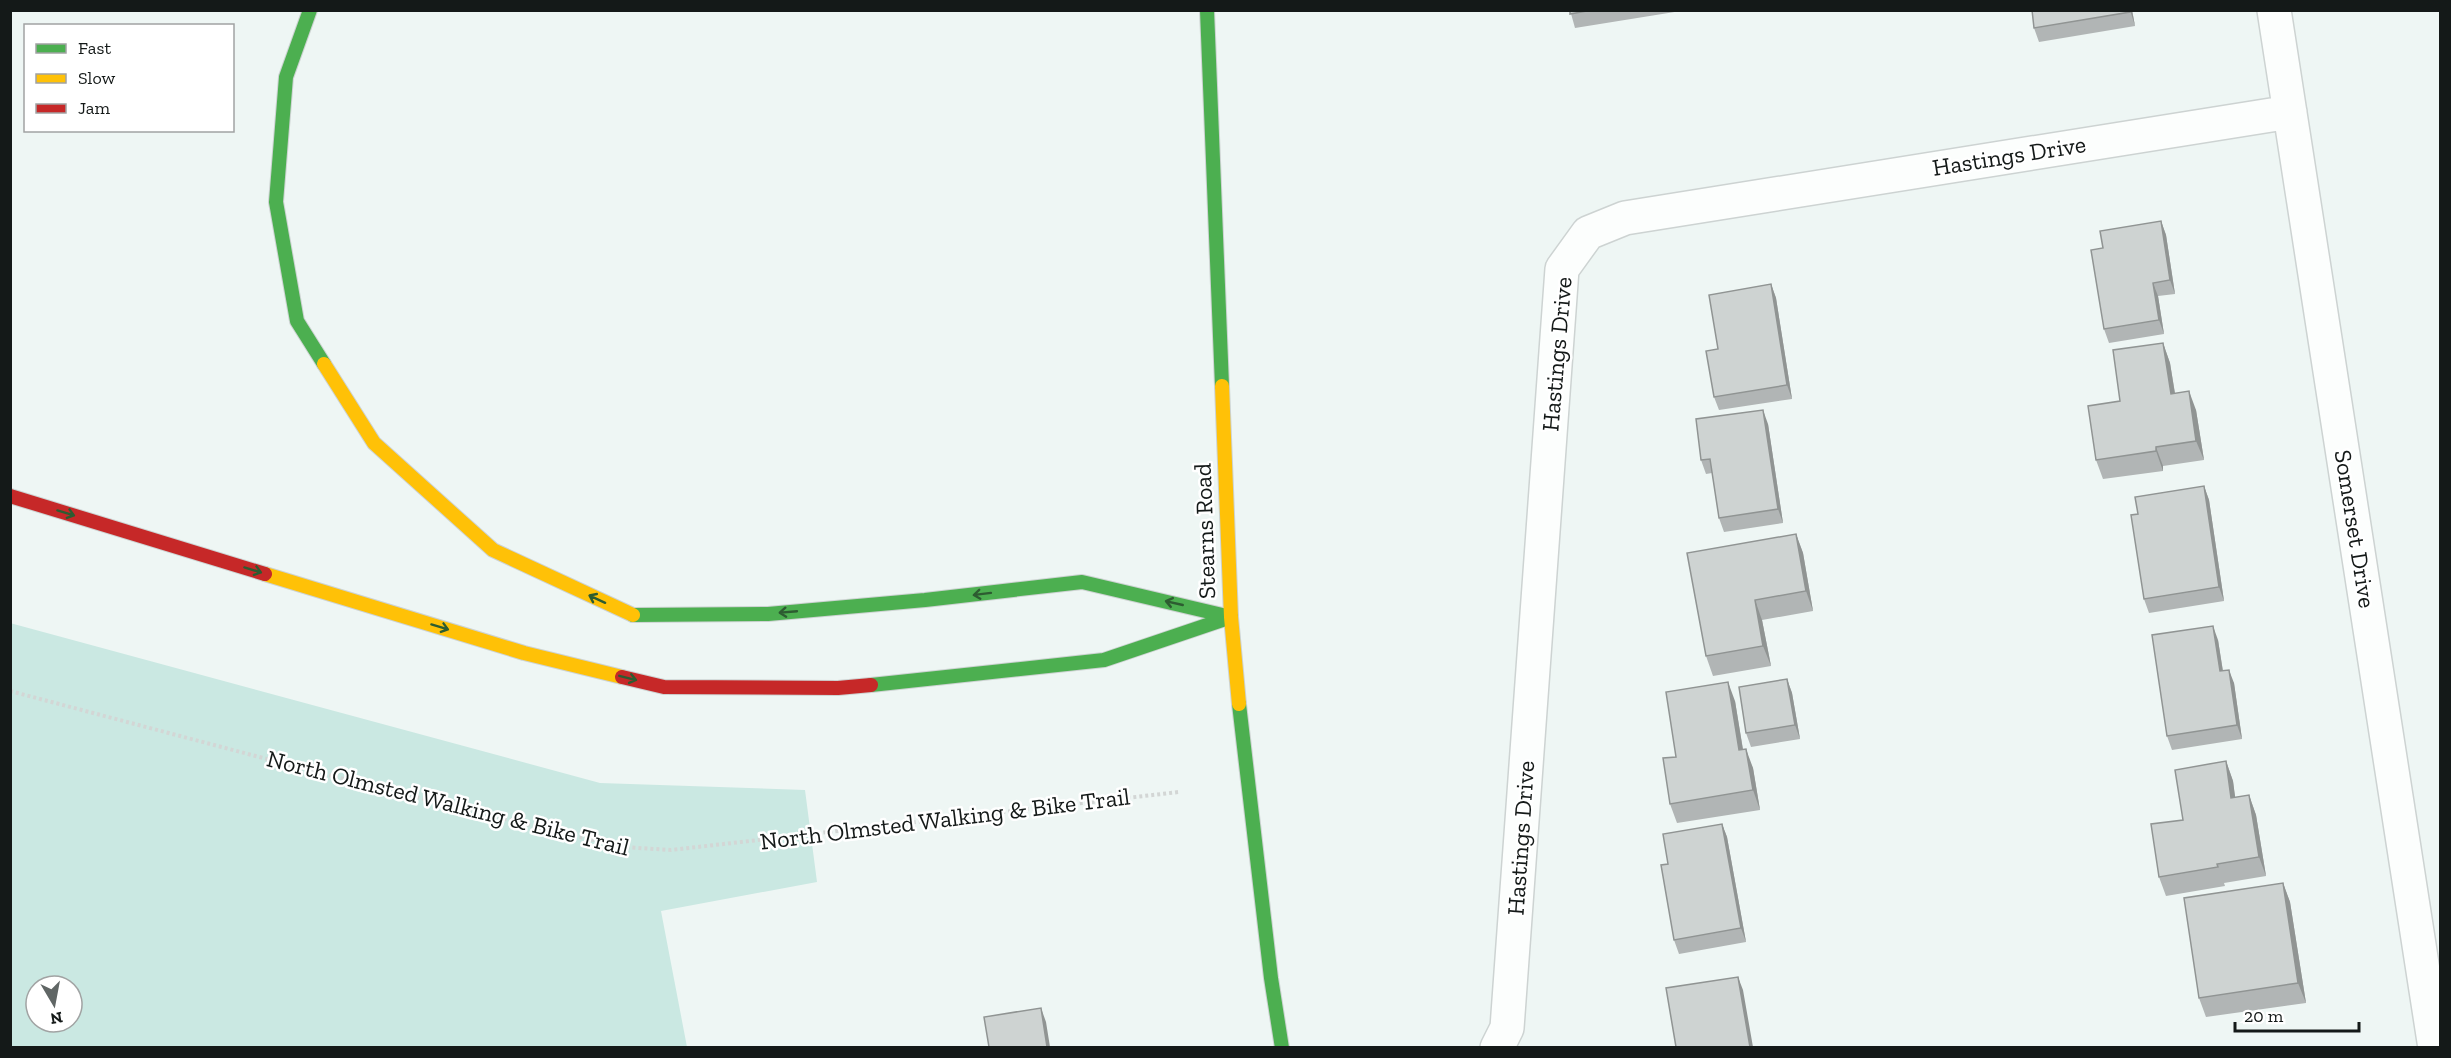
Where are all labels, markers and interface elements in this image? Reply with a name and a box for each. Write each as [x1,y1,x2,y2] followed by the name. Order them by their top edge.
[24,24,234,132] legend
[78,37,111,59] text: Fast
[78,67,115,89] text: Slow
[78,97,110,119] text: Jam
[1930,129,2088,182] street label: Hastings Drive
[1535,276,1578,432] street label: Hastings Drive
[2329,448,2382,610] street label: Somerset Drive
[1188,463,1221,599] street label: Stearns Road
[56,508,75,519] one-way arrow
[243,565,262,576] one-way arrow
[973,588,993,599] one-way arrow
[589,592,607,604] one-way arrow
[1165,597,1184,609] one-way arrow
[779,607,799,618] one-way arrow
[430,622,449,633] one-way arrow
[618,672,637,684] one-way arrow
[264,743,632,862] street label: North Olmsted Walking & Bike Trail
[1501,760,1540,916] street label: Hastings Drive
[758,781,1132,856] street label: North Olmsted Walking & Bike Trail
[24,974,84,1034] north arrow
[2235,995,2360,1033] scale bar
[2244,1005,2284,1027] text: 20 m
[49,1008,64,1029] text: N

